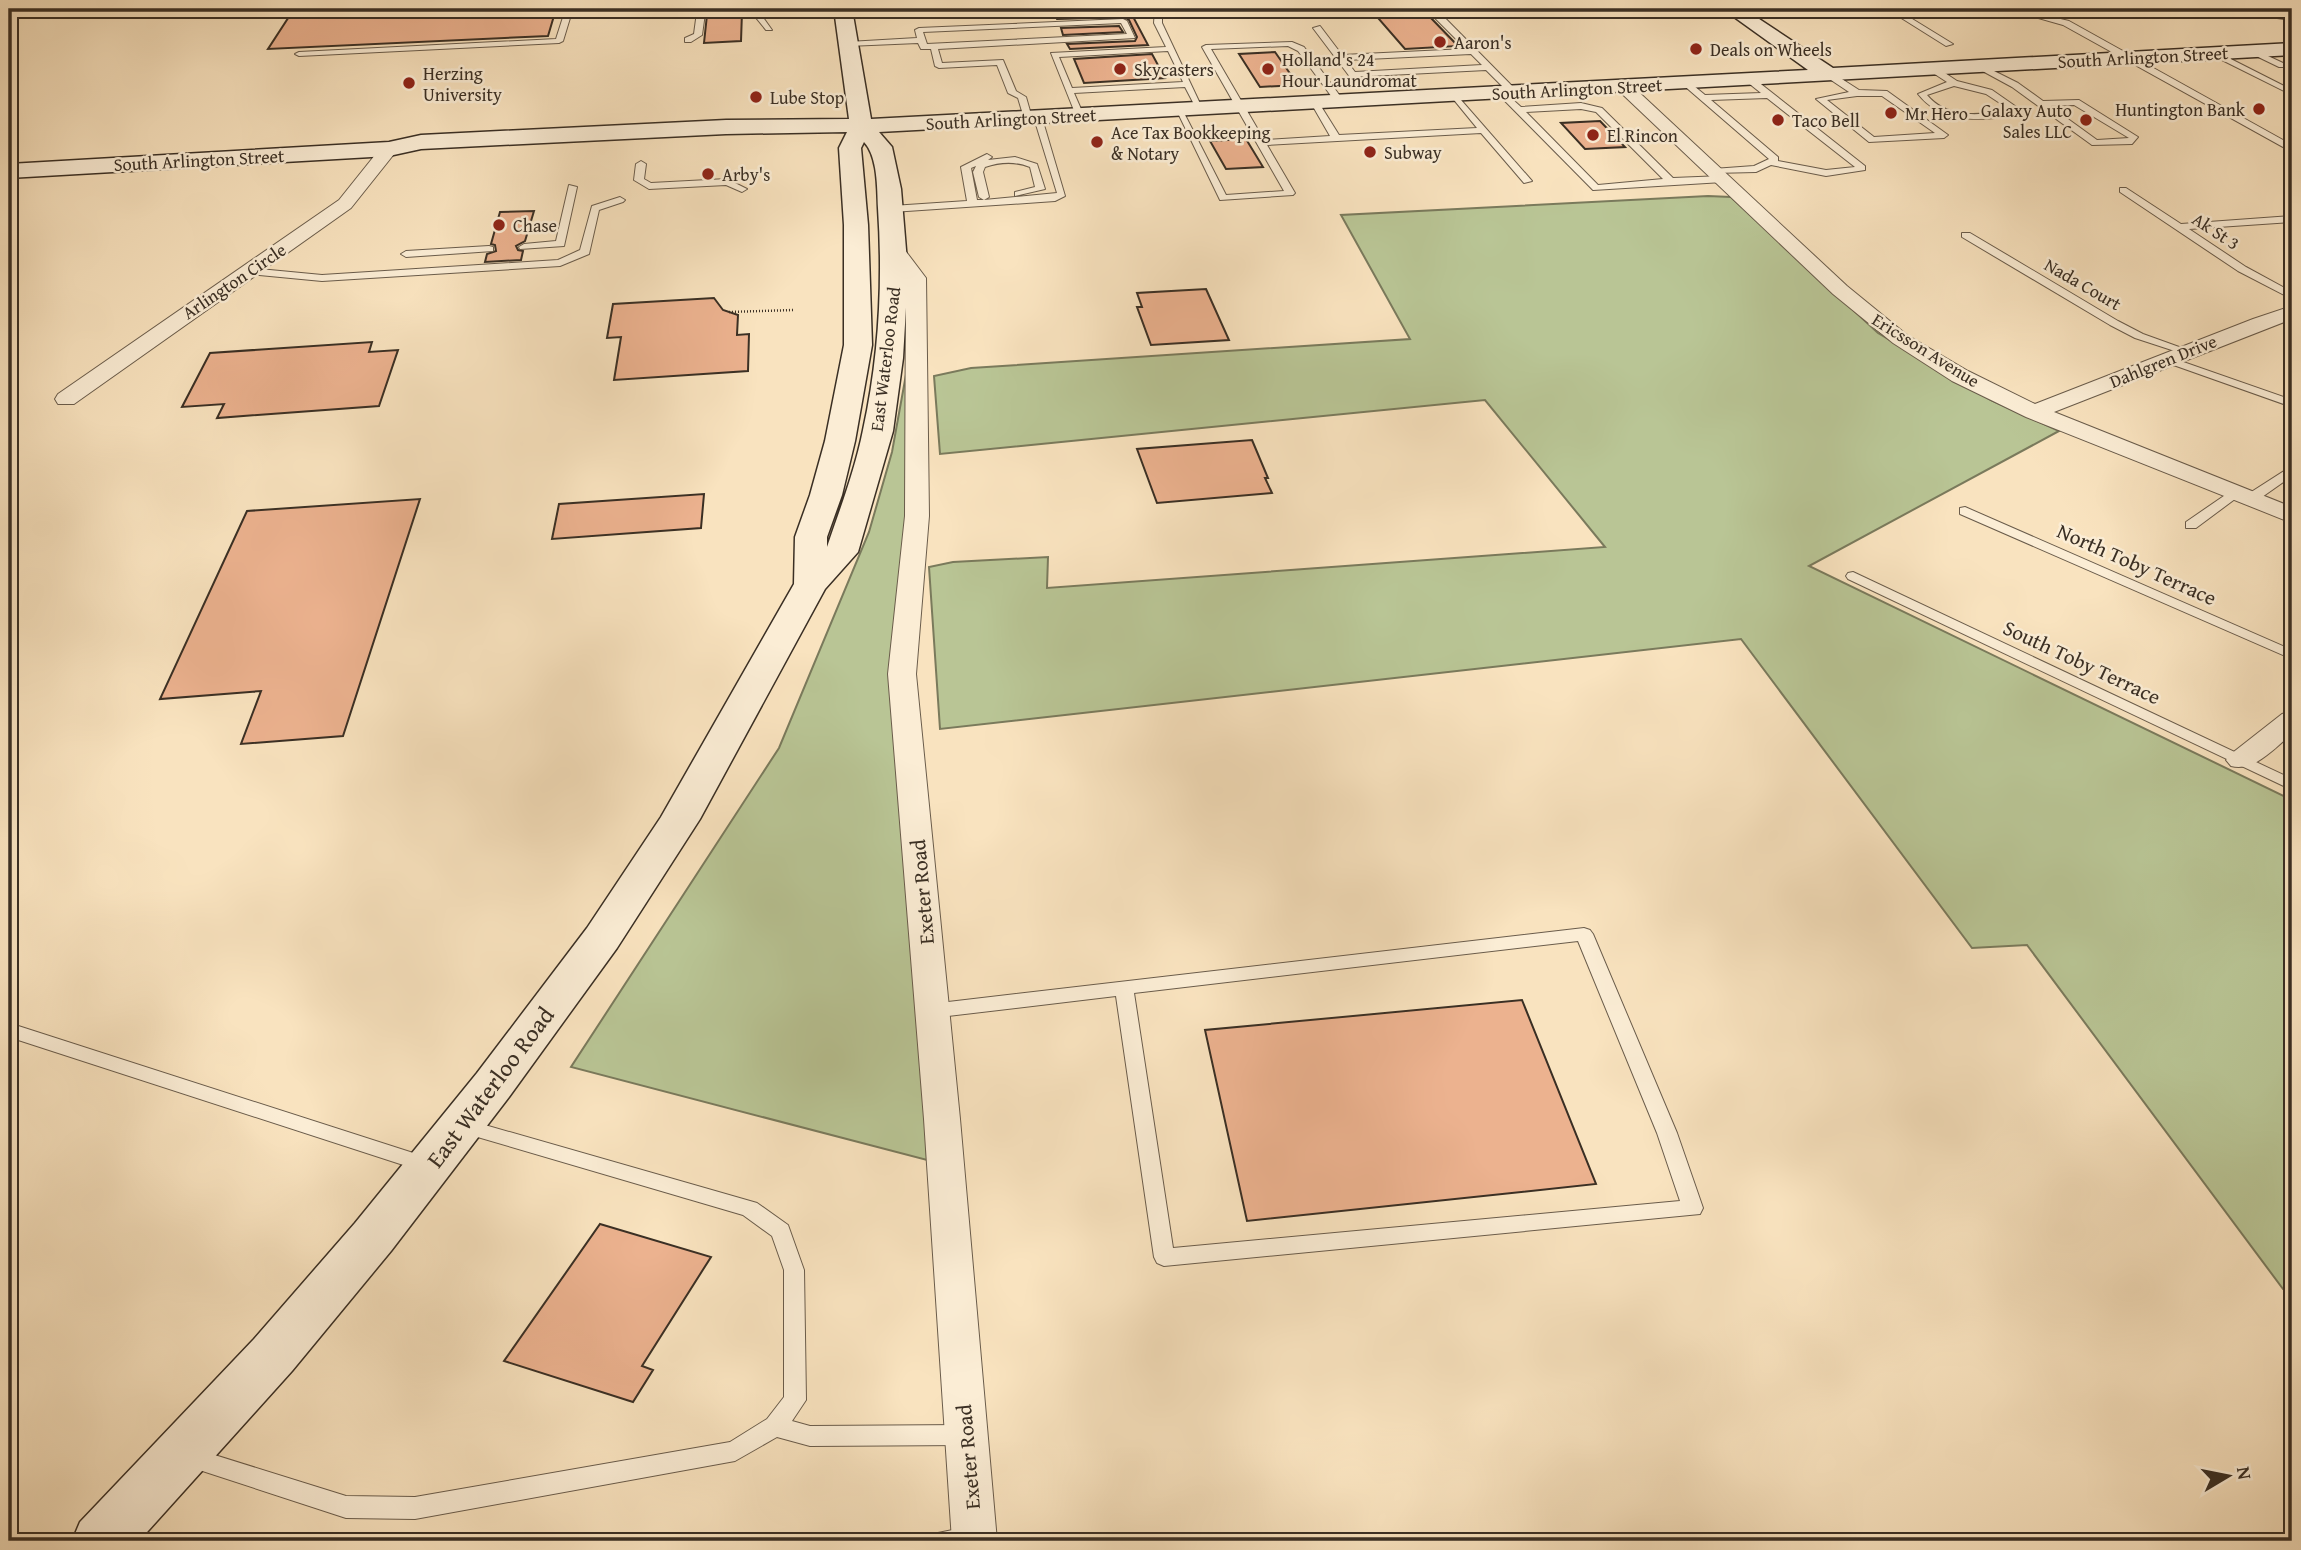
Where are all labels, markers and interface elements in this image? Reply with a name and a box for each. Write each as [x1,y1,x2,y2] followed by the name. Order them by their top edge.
[1454,29,1512,56] place label: Aaron's
[1432,34,1448,50] marker: Aaron's
[1710,36,1832,63] place label: Deals on Wheels
[2057,39,2230,75] street label: South Arlington Street
[1688,41,1704,57] marker: Deals on Wheels
[1282,46,1418,94] place label: Holland's 24 Hour Laundromat
[1134,56,1214,83] place label: Skycasters
[423,60,502,108] place label: Herzing University
[1112,61,1128,77] marker: Skycasters
[1260,61,1276,77] marker: Holland's 24 Hour Laundromat
[1491,71,1664,107] street label: South Arlington Street
[401,75,417,91] marker: Herzing University
[770,84,845,111] place label: Lube Stop
[748,89,764,105] marker: Lube Stop
[2115,96,2246,123] place label: Huntington Bank
[1981,97,2072,145] place label: Galaxy Auto Sales LLC
[1905,100,1968,127] place label: Mr Hero
[925,101,1098,137] street label: South Arlington Street
[2251,101,2267,117] marker: Huntington Bank
[1883,105,1899,121] marker: Mr Hero
[1792,107,1860,134] place label: Taco Bell
[1770,112,1786,128] marker: Taco Bell
[2078,112,2094,128] marker: Galaxy Auto Sales LLC
[1111,119,1271,167] place label: Ace Tax Bookkeeping & Notary
[1607,122,1678,149] place label: El Rincon
[1585,127,1601,143] marker: El Rincon
[1089,134,1105,150] marker: Ace Tax Bookkeeping & Notary
[1384,139,1442,166] place label: Subway
[113,142,286,178] street label: South Arlington Street
[1362,144,1378,160] marker: Subway
[722,161,770,188] place label: Arby's
[700,166,716,182] marker: Arby's
[2187,206,2245,256] street label: Ak St 3
[513,212,557,239] place label: Chase
[491,217,507,233] marker: Chase
[177,236,291,326] street label: Arlington Circle
[2040,251,2127,317] street label: Nada Court
[863,285,907,433] street label: East Waterloo Road
[1867,306,1985,394] street label: Ericsson Avenue
[2105,327,2221,395] street label: Dahlgren Drive
[2052,515,2222,613] street label: North Toby Terrace
[1998,612,2166,712] street label: South Toby Terrace
[902,837,942,946] street label: Exeter Road
[418,999,562,1175] street label: East Waterloo Road
[948,1402,988,1511] street label: Exeter Road
[2192,1442,2262,1512] north arrow
[2230,1464,2260,1482] text: N

